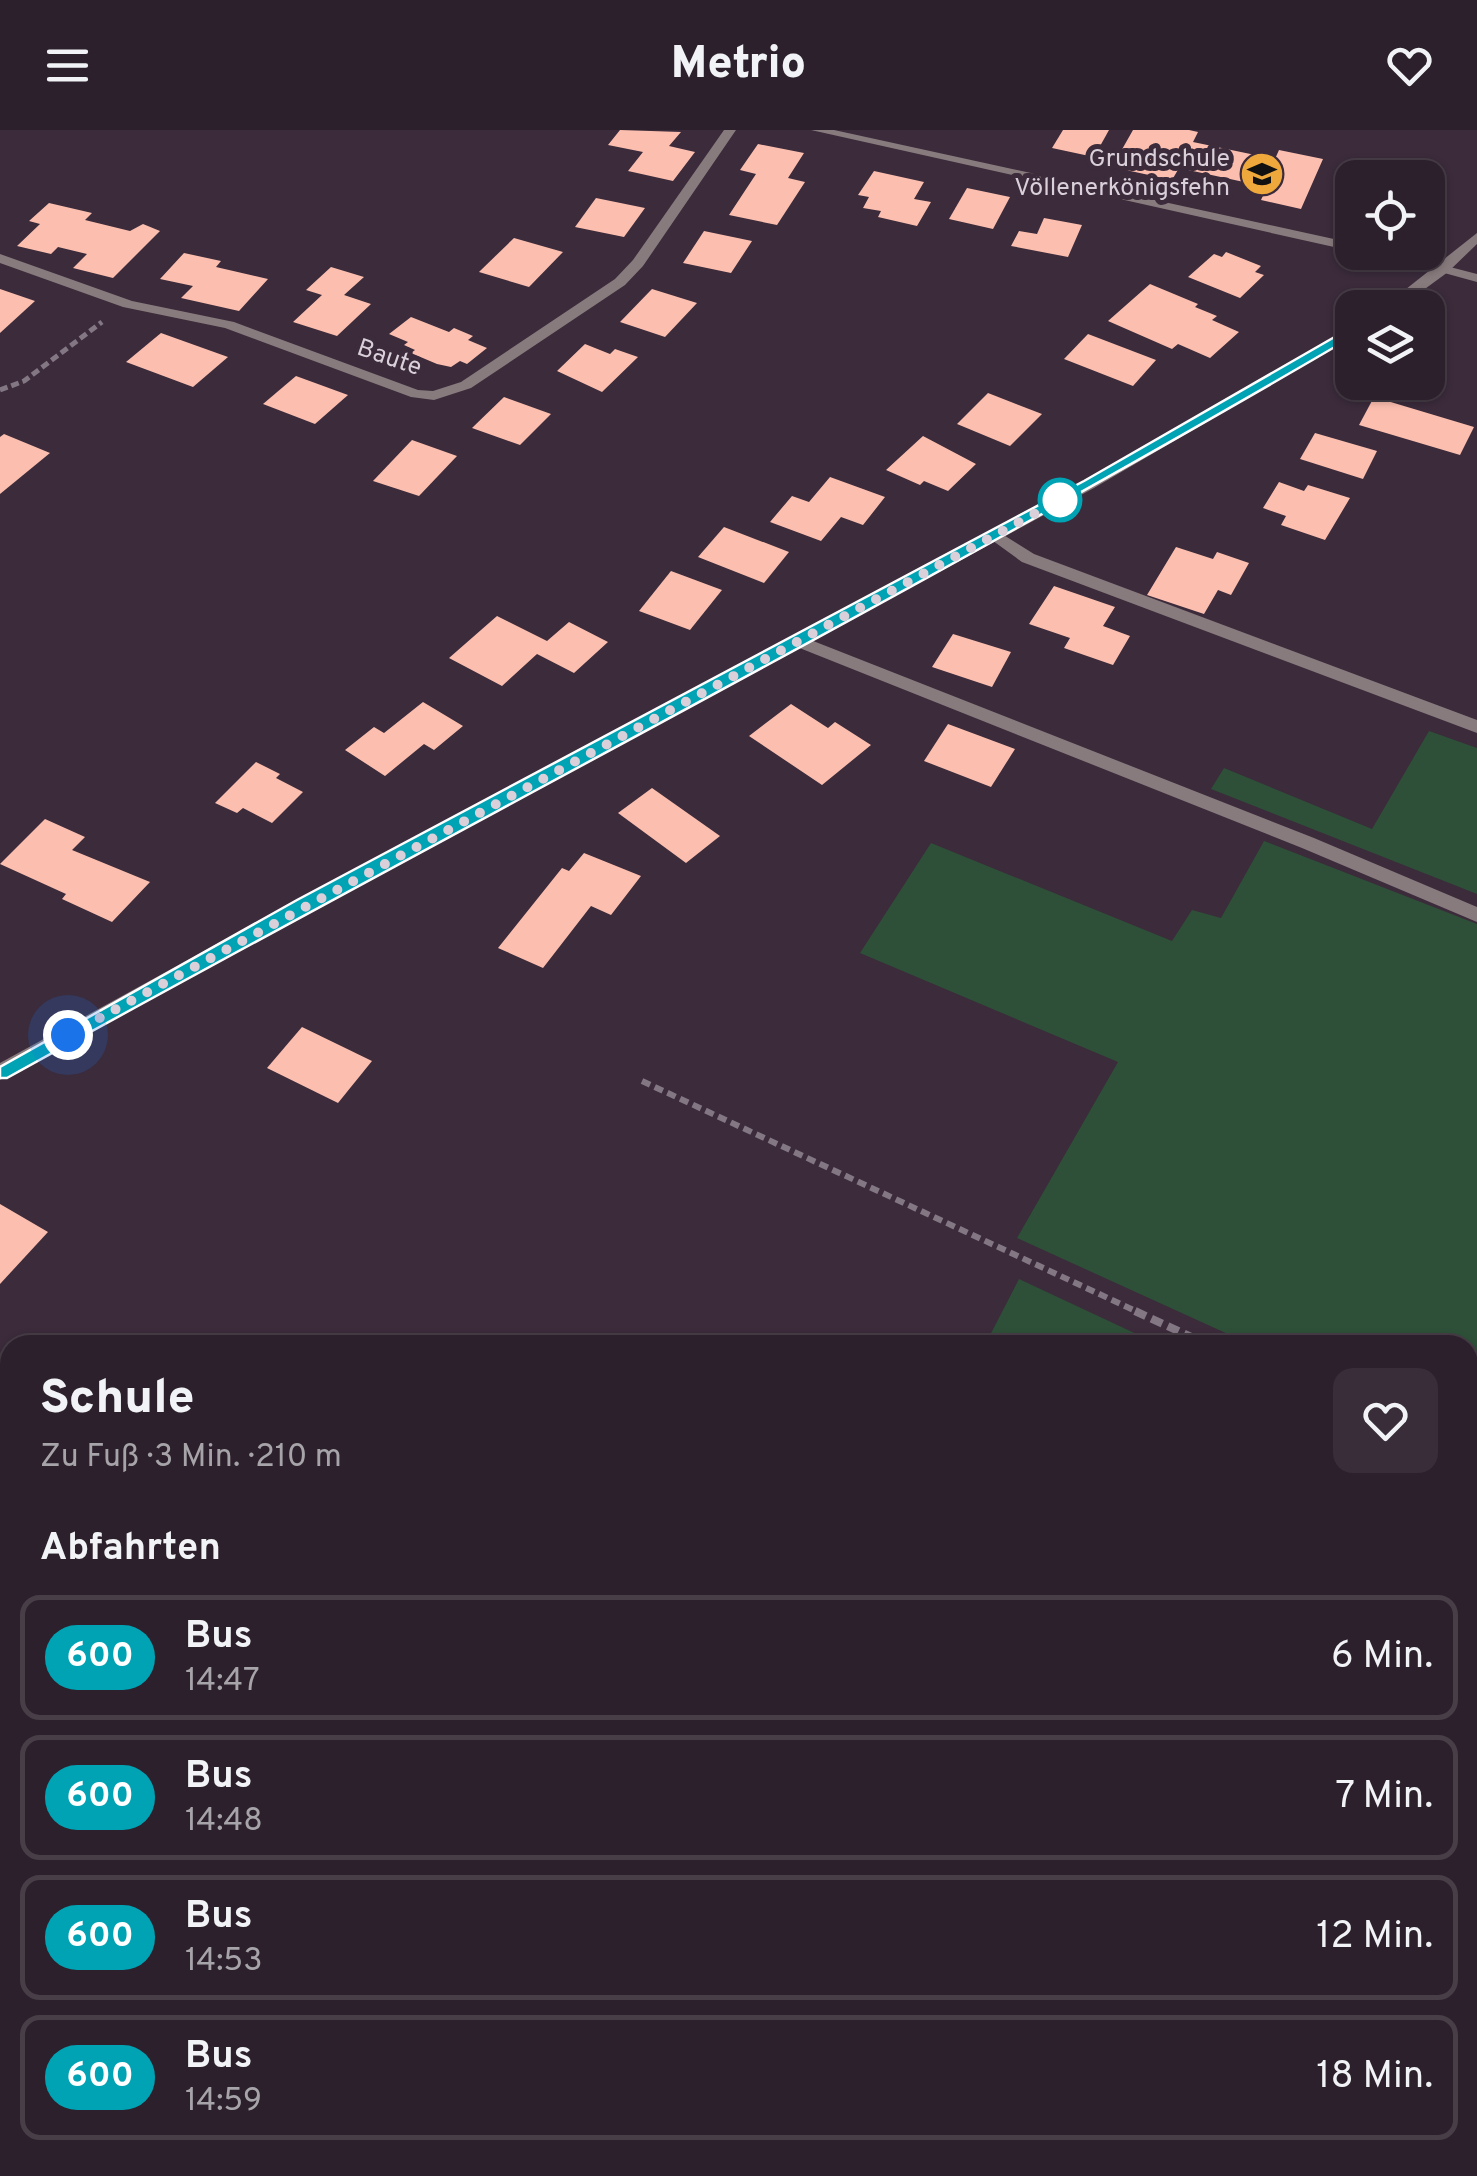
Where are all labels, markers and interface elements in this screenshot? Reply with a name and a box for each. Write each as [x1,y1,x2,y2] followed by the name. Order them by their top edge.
[671,37,806,94] text: Metrio
[40,38,95,93] icon: menu
[1382,38,1437,93] icon: heart
[1014,144,1230,205] place label: Grundschule Völlenerkönigsfehn
[1239,151,1285,197] school or university icon: Grundschule Völlenerkönigsfehn
[1335,160,1445,400] map controls
[1335,160,1445,270] button: locate
[1335,290,1445,400] button: layers
[352,333,426,385] street label: Baute
[1039,479,1081,521] unlabelled marker
[43,1010,93,1060] your location
[1333,1368,1438,1473] button: heart
[40,1370,195,1430] text: Schule
[40,1438,342,1478] text: Zu Fuß · 3 Min. · 210 m
[40,1525,221,1574] text: Abfahrten
[185,1613,252,1662] text: Bus
[1331,1633,1433,1682] text: 6 Min.
[66,1635,134,1679] text: 600
[185,1662,260,1702] text: 14:47
[185,1753,252,1802] text: Bus
[1335,1773,1433,1822] text: 7 Min.
[66,1775,134,1819] text: 600
[185,1802,263,1842] text: 14:48
[185,1893,252,1942] text: Bus
[1316,1913,1433,1962] text: 12 Min.
[66,1915,134,1959] text: 600
[185,1942,263,1982] text: 14:53
[185,2033,252,2082] text: Bus
[1316,2053,1433,2102] text: 18 Min.
[66,2055,134,2099] text: 600
[185,2082,262,2122] text: 14:59

